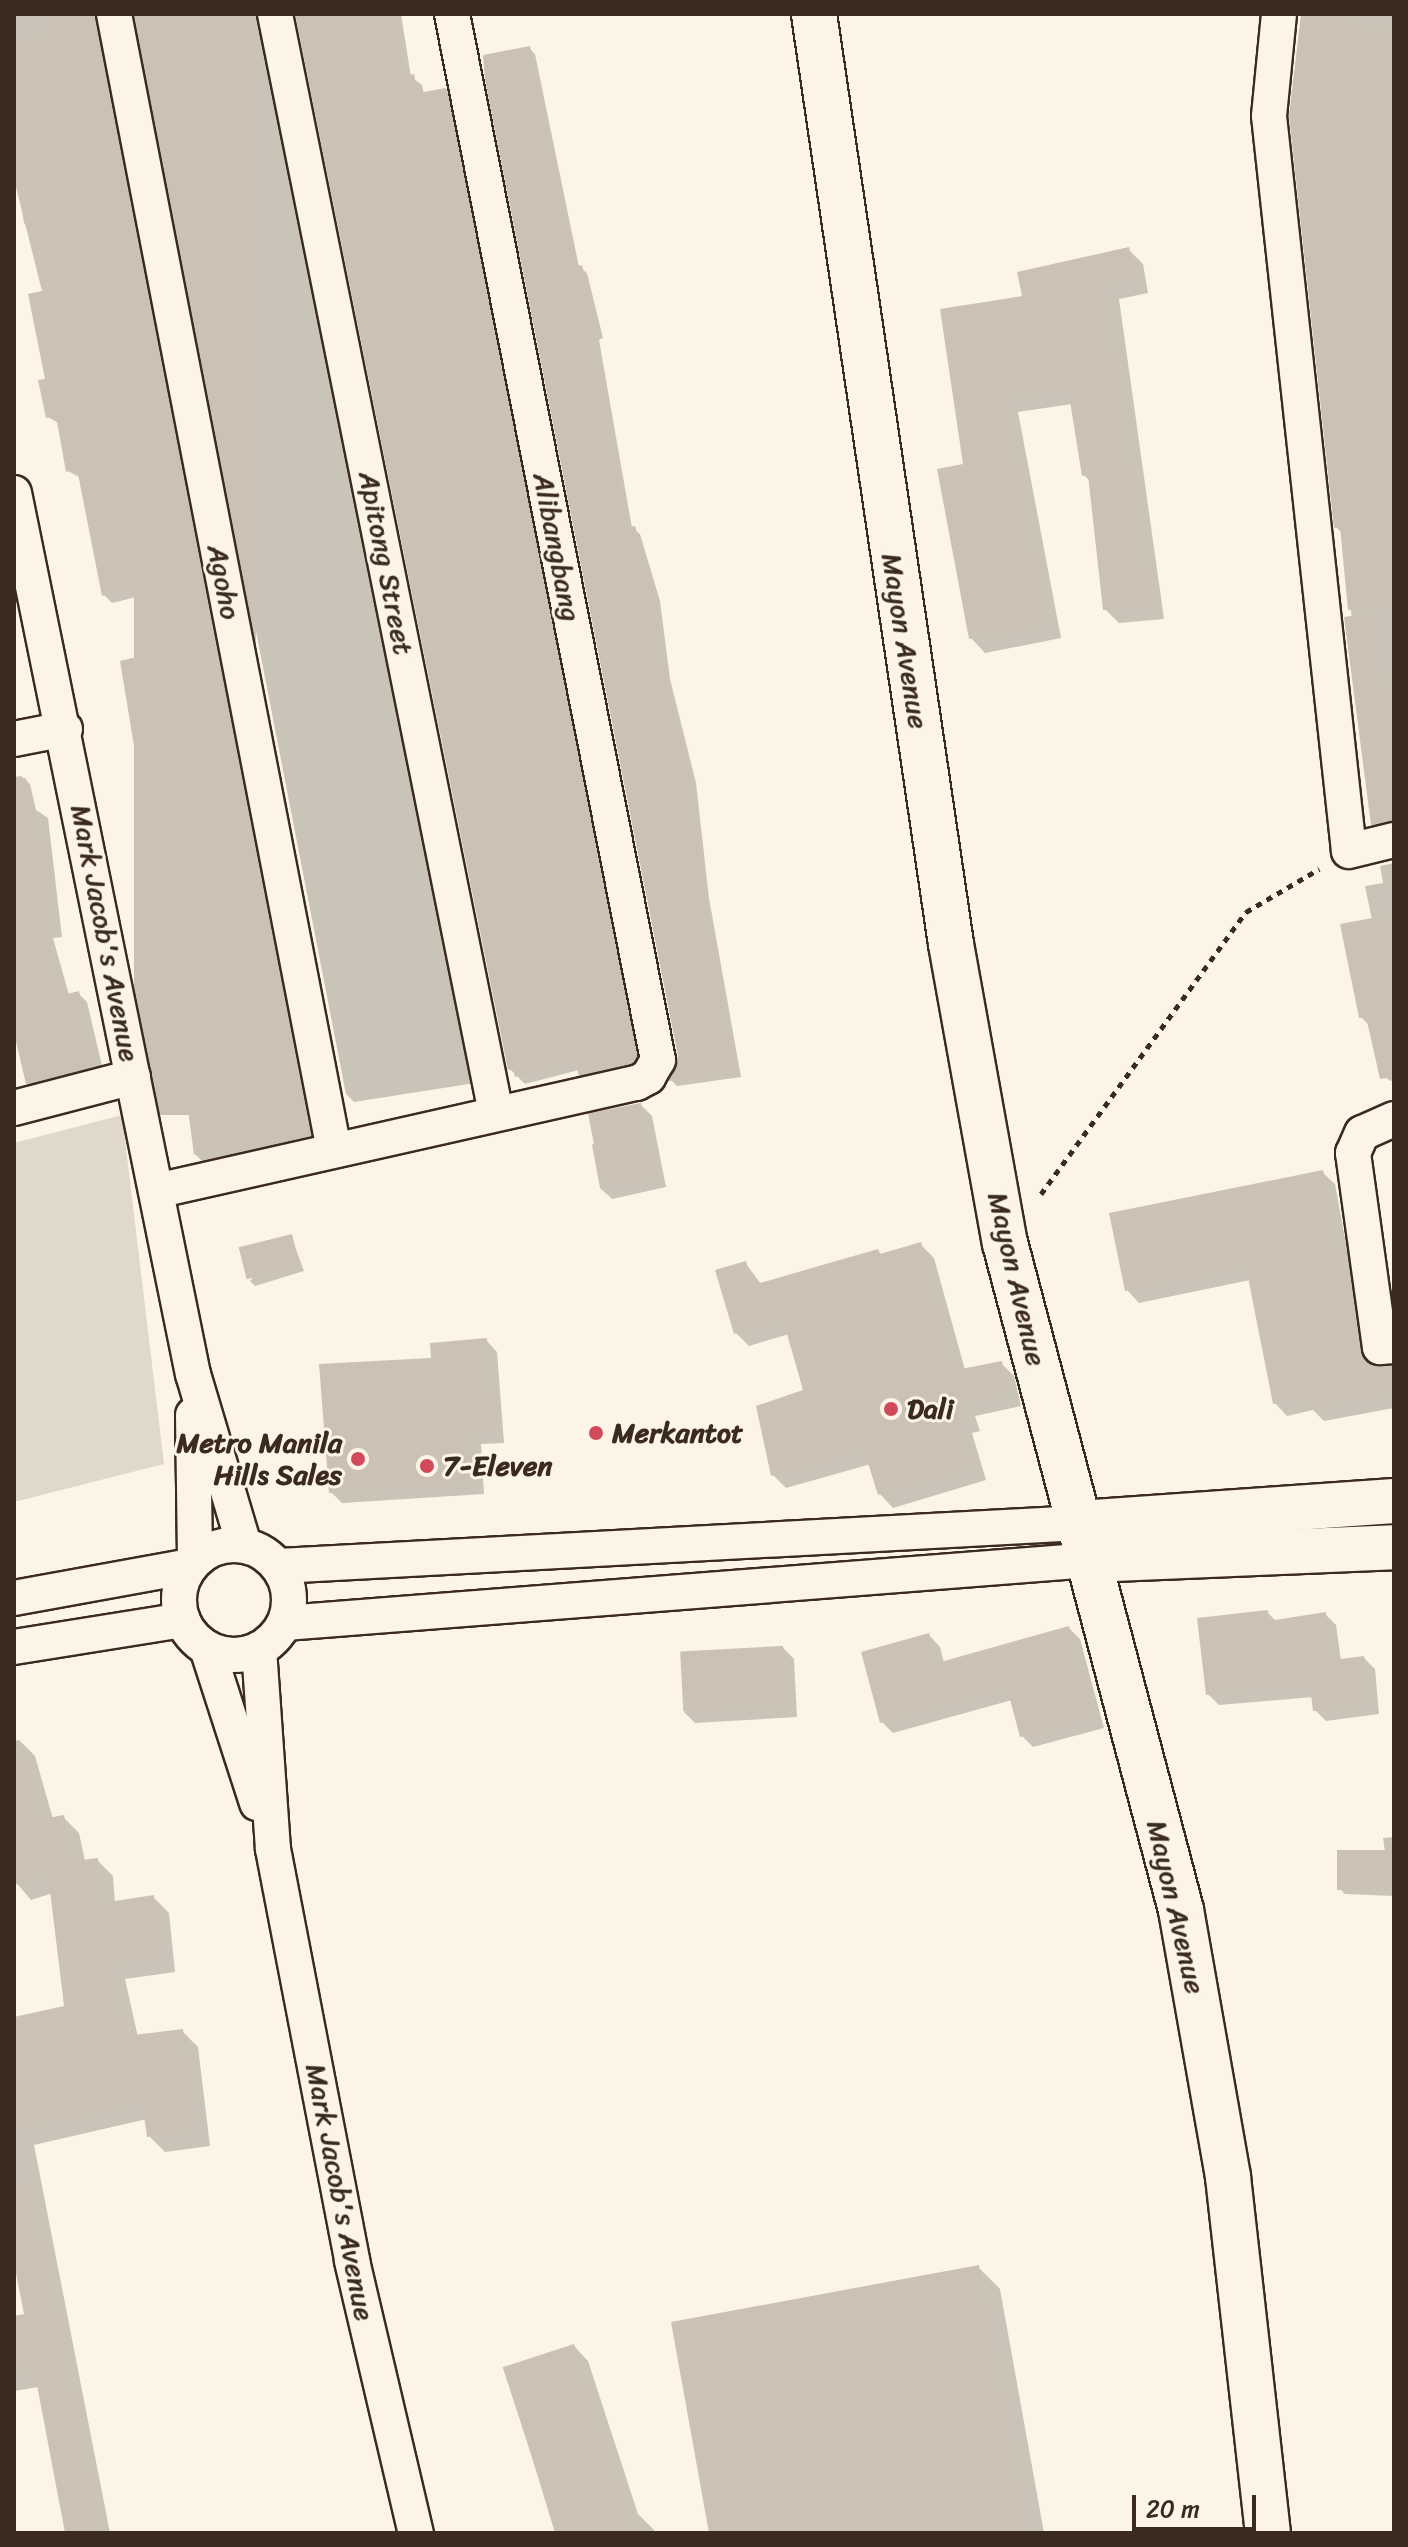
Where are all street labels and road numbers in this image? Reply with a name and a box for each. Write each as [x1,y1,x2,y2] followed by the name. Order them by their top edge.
[352,469,420,657] street label: Apitong Street
[526,470,588,624] street label: Alibangbang
[200,542,248,622] street label: Agoho
[875,551,935,731] street label: Mayon Avenue
[64,802,146,1064] street label: Mark Jacob's Avenue
[981,1189,1053,1369] street label: Mayon Avenue
[1140,1817,1212,1997] street label: Mayon Avenue
[299,2061,381,2323] street label: Mark Jacob's Avenue

